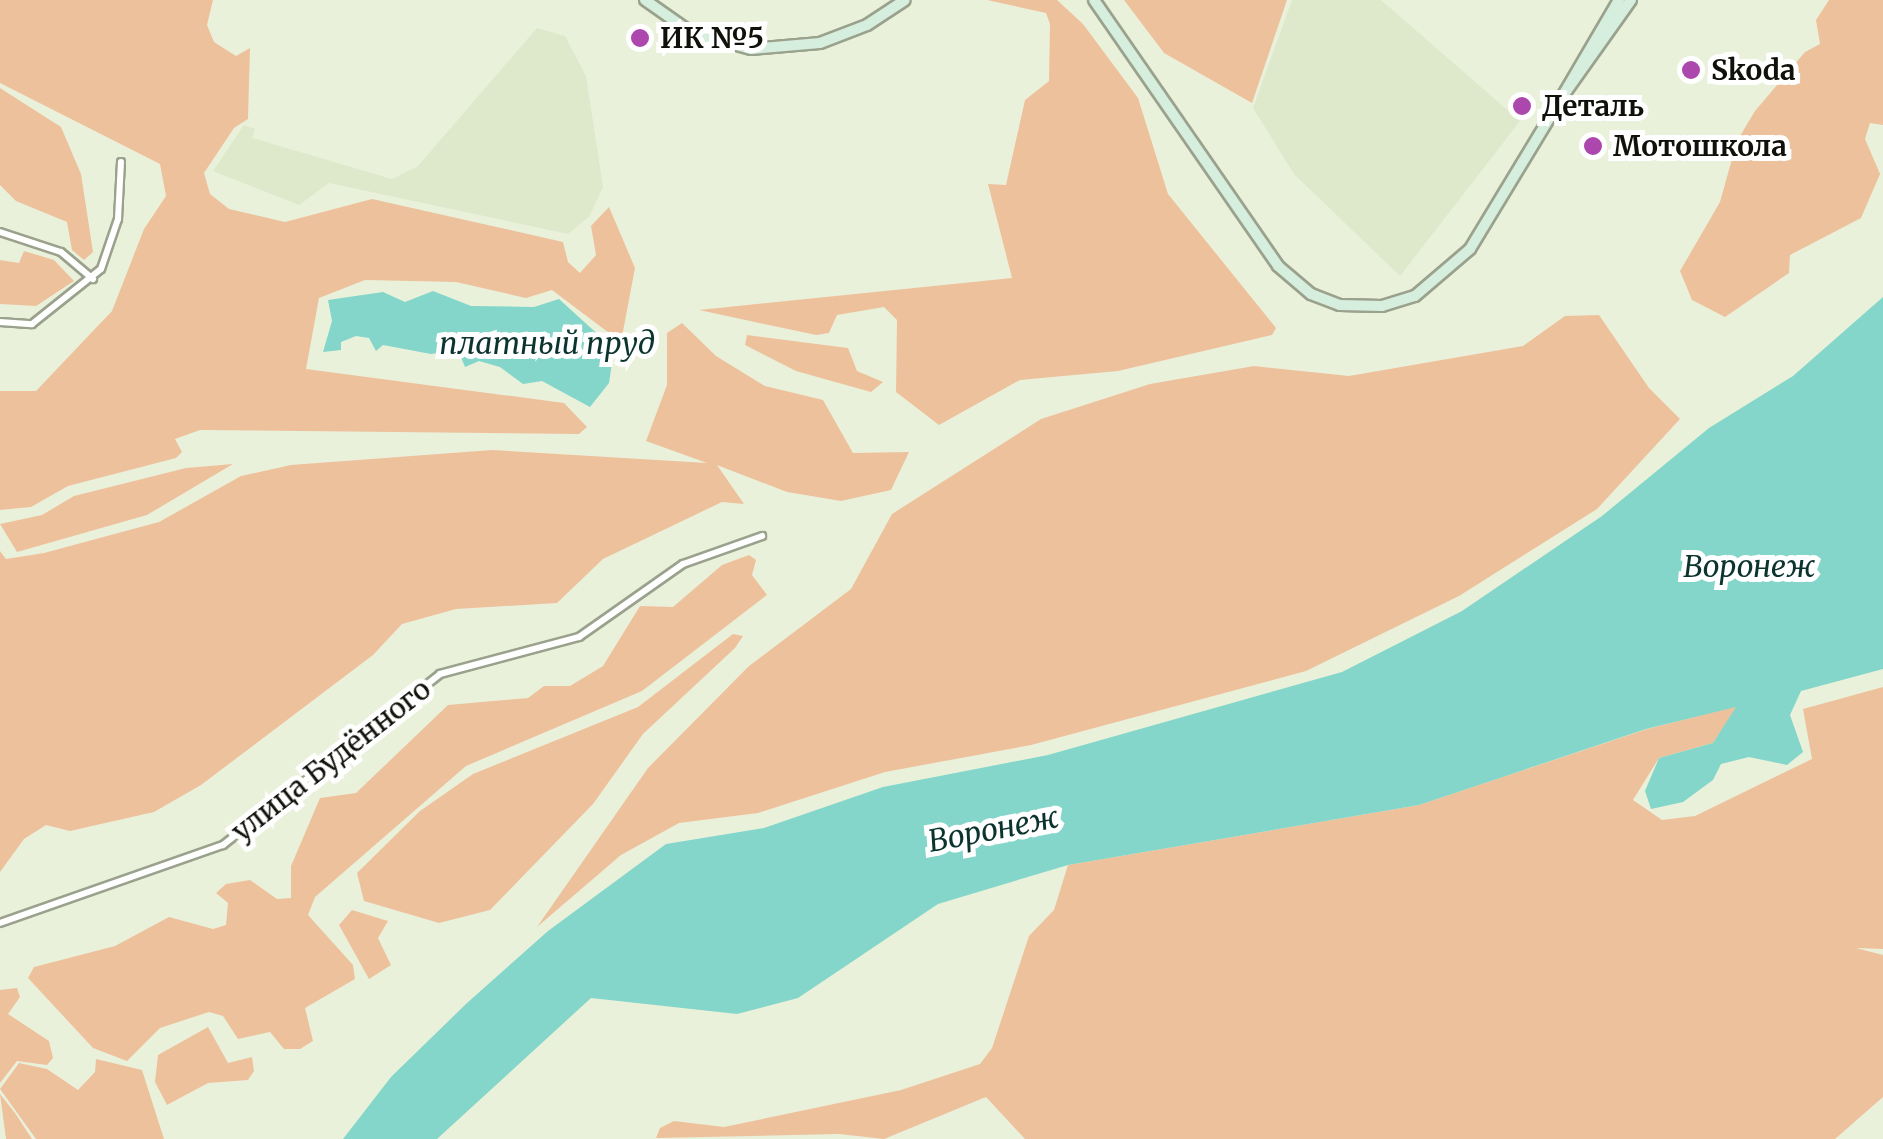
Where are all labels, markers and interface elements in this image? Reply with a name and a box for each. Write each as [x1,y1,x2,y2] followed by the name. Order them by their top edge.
[660,21,764,55] place label: ИК №5
[629,27,651,49] marker: ИК №5
[1711,53,1796,87] place label: Skoda
[1680,59,1702,81] marker: Skoda
[1542,89,1644,123] place label: Деталь
[1511,95,1533,117] marker: Деталь
[1613,129,1787,163] place label: Мотошкола
[1582,135,1604,157] marker: Мотошкола
[439,325,655,361] water label: платный пруд
[1683,548,1815,584] water label: Воронеж
[225,672,437,848] street label: улица Будённого
[925,799,1061,859] water label: Воронеж

